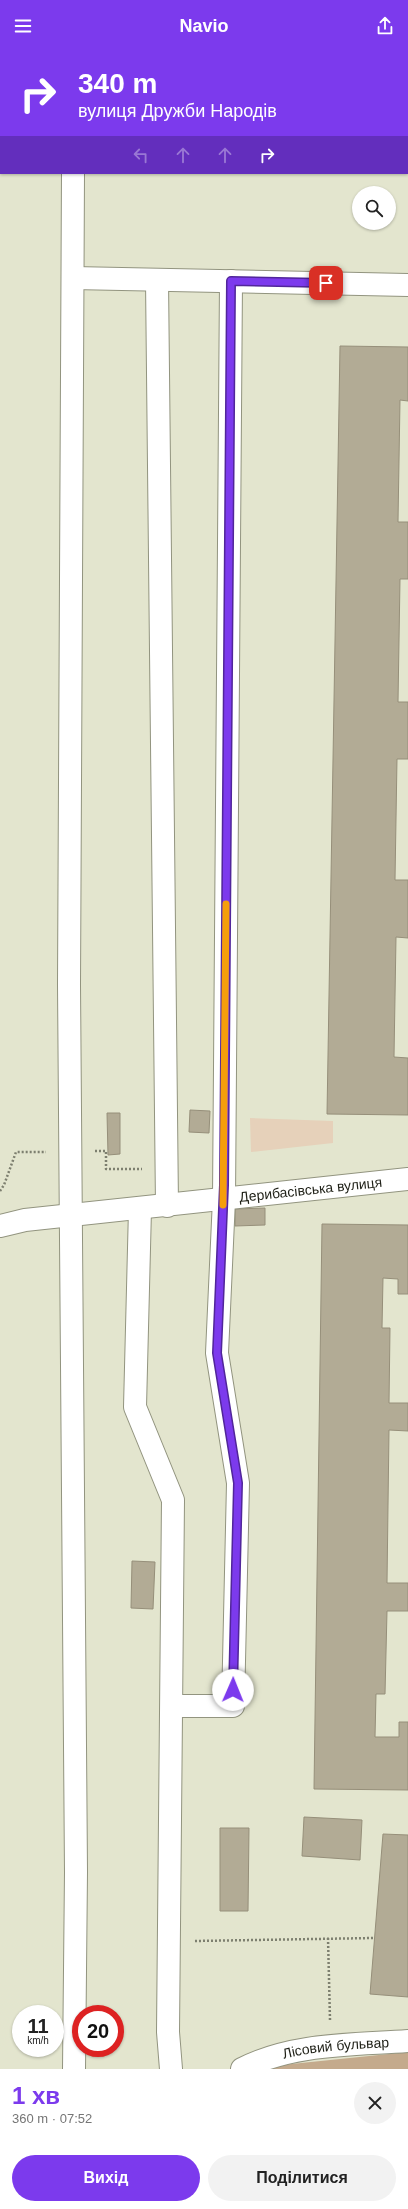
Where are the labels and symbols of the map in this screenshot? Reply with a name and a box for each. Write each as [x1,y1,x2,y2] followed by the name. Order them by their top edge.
[309,266,343,300] pin
[238,1174,383,1205] street label: Дерибасівська вулиця
[212,1669,254,1711] position arrow
[72,2005,124,2057] speed limit sign: 20
[281,2034,390,2062] street label: Лісовий бульвар

